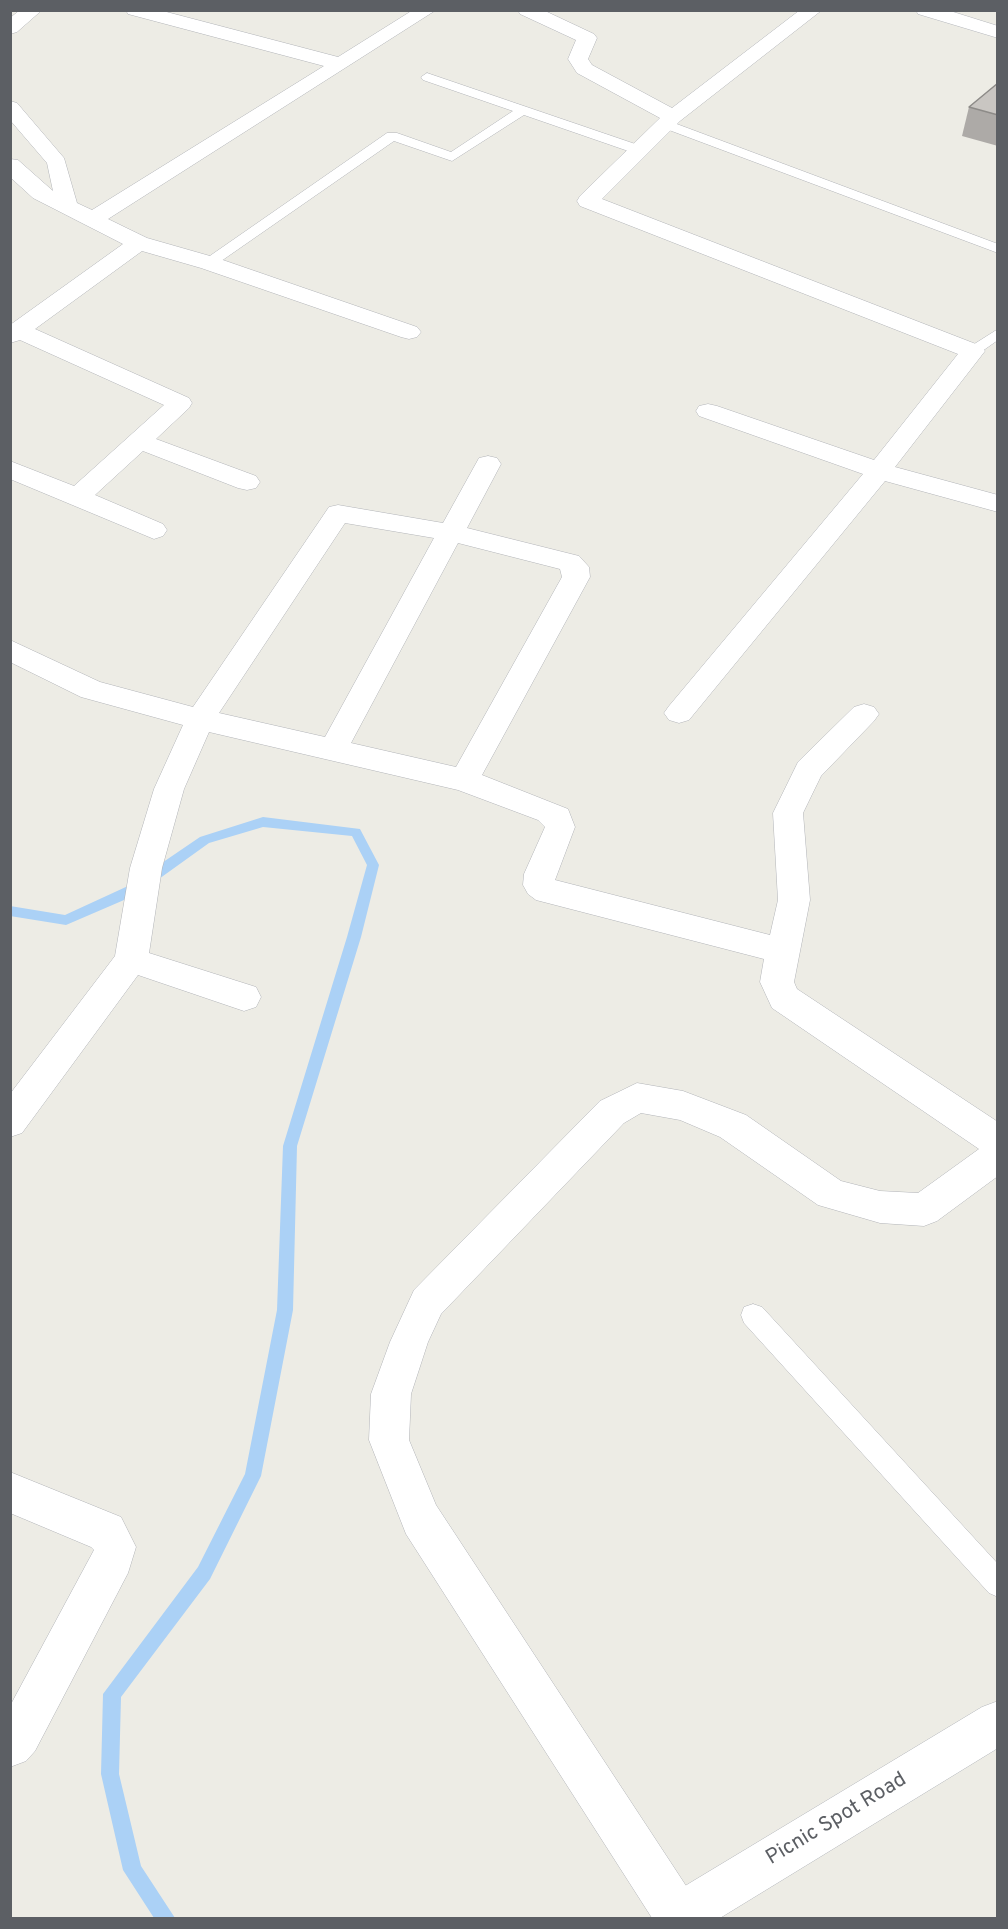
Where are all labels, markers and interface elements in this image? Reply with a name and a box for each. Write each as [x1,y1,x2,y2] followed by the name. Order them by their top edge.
[762,1768,912,1872] street label: Picnic Spot Road

